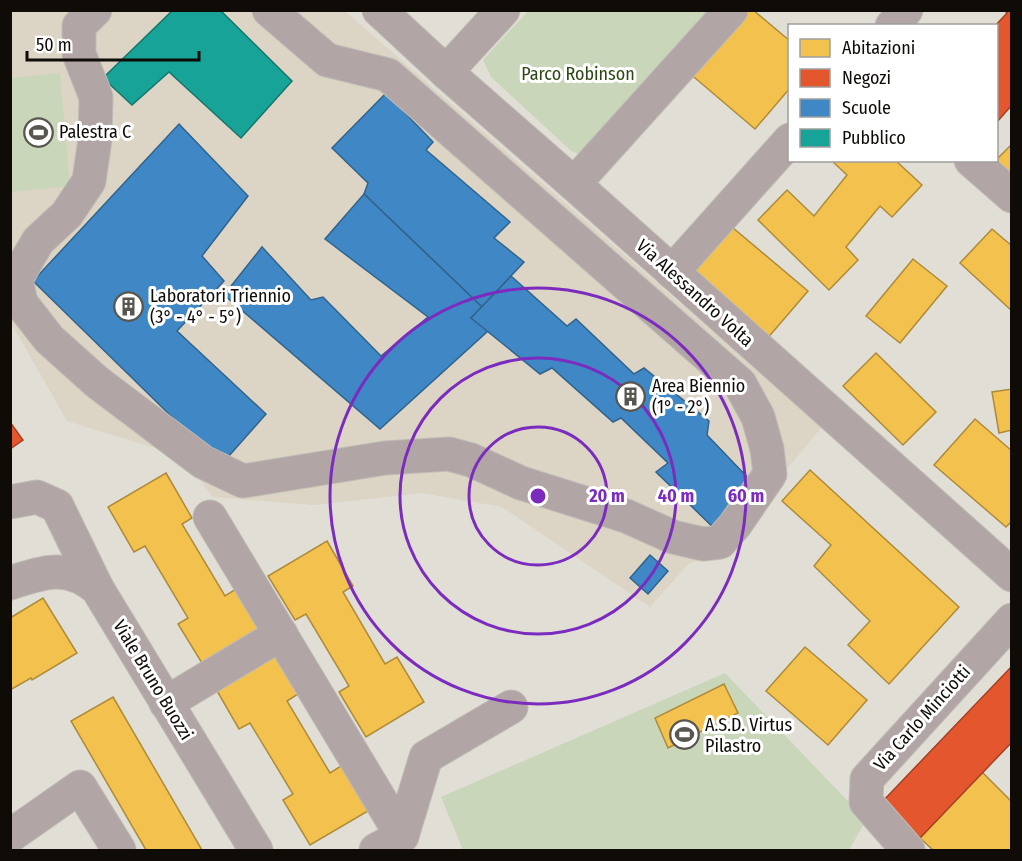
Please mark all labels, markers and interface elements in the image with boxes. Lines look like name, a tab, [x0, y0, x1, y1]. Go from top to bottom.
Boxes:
scale bar	[27, 24, 200, 62]
legend	[788, 24, 998, 162]
text: 50 m	[36, 34, 72, 56]
text: Abitazioni	[842, 37, 915, 59]
park label: Parco Robinson	[521, 63, 635, 85]
text: Negozi	[842, 67, 891, 89]
text: Scuole	[842, 97, 891, 119]
sports icon: Palestra C	[22, 116, 54, 148]
place label: Palestra C	[59, 121, 131, 143]
text: Pubblico	[842, 127, 906, 149]
street label: Via Alessandro Volta	[632, 235, 758, 351]
place label: Laboratori Triennio (3° - 4° - 5°)	[150, 285, 291, 328]
building icon: Laboratori Triennio (3° - 4° - 5°)	[113, 290, 145, 322]
place label: Area Biennio (1° - 2°)	[652, 375, 745, 418]
building icon: Area Biennio (1° - 2°)	[615, 380, 647, 412]
text: 20 m	[588, 485, 625, 507]
text: 40 m	[658, 485, 694, 507]
text: 60 m	[728, 485, 764, 507]
centre of rings	[528, 486, 548, 506]
street label: Viale Bruno Buozzi	[108, 616, 198, 744]
street label: Via Carlo Minciotti	[869, 661, 975, 775]
place label: A.S.D. Virtus Pilastro	[705, 714, 793, 757]
sports icon: A.S.D. Virtus Pilastro	[668, 719, 700, 751]

